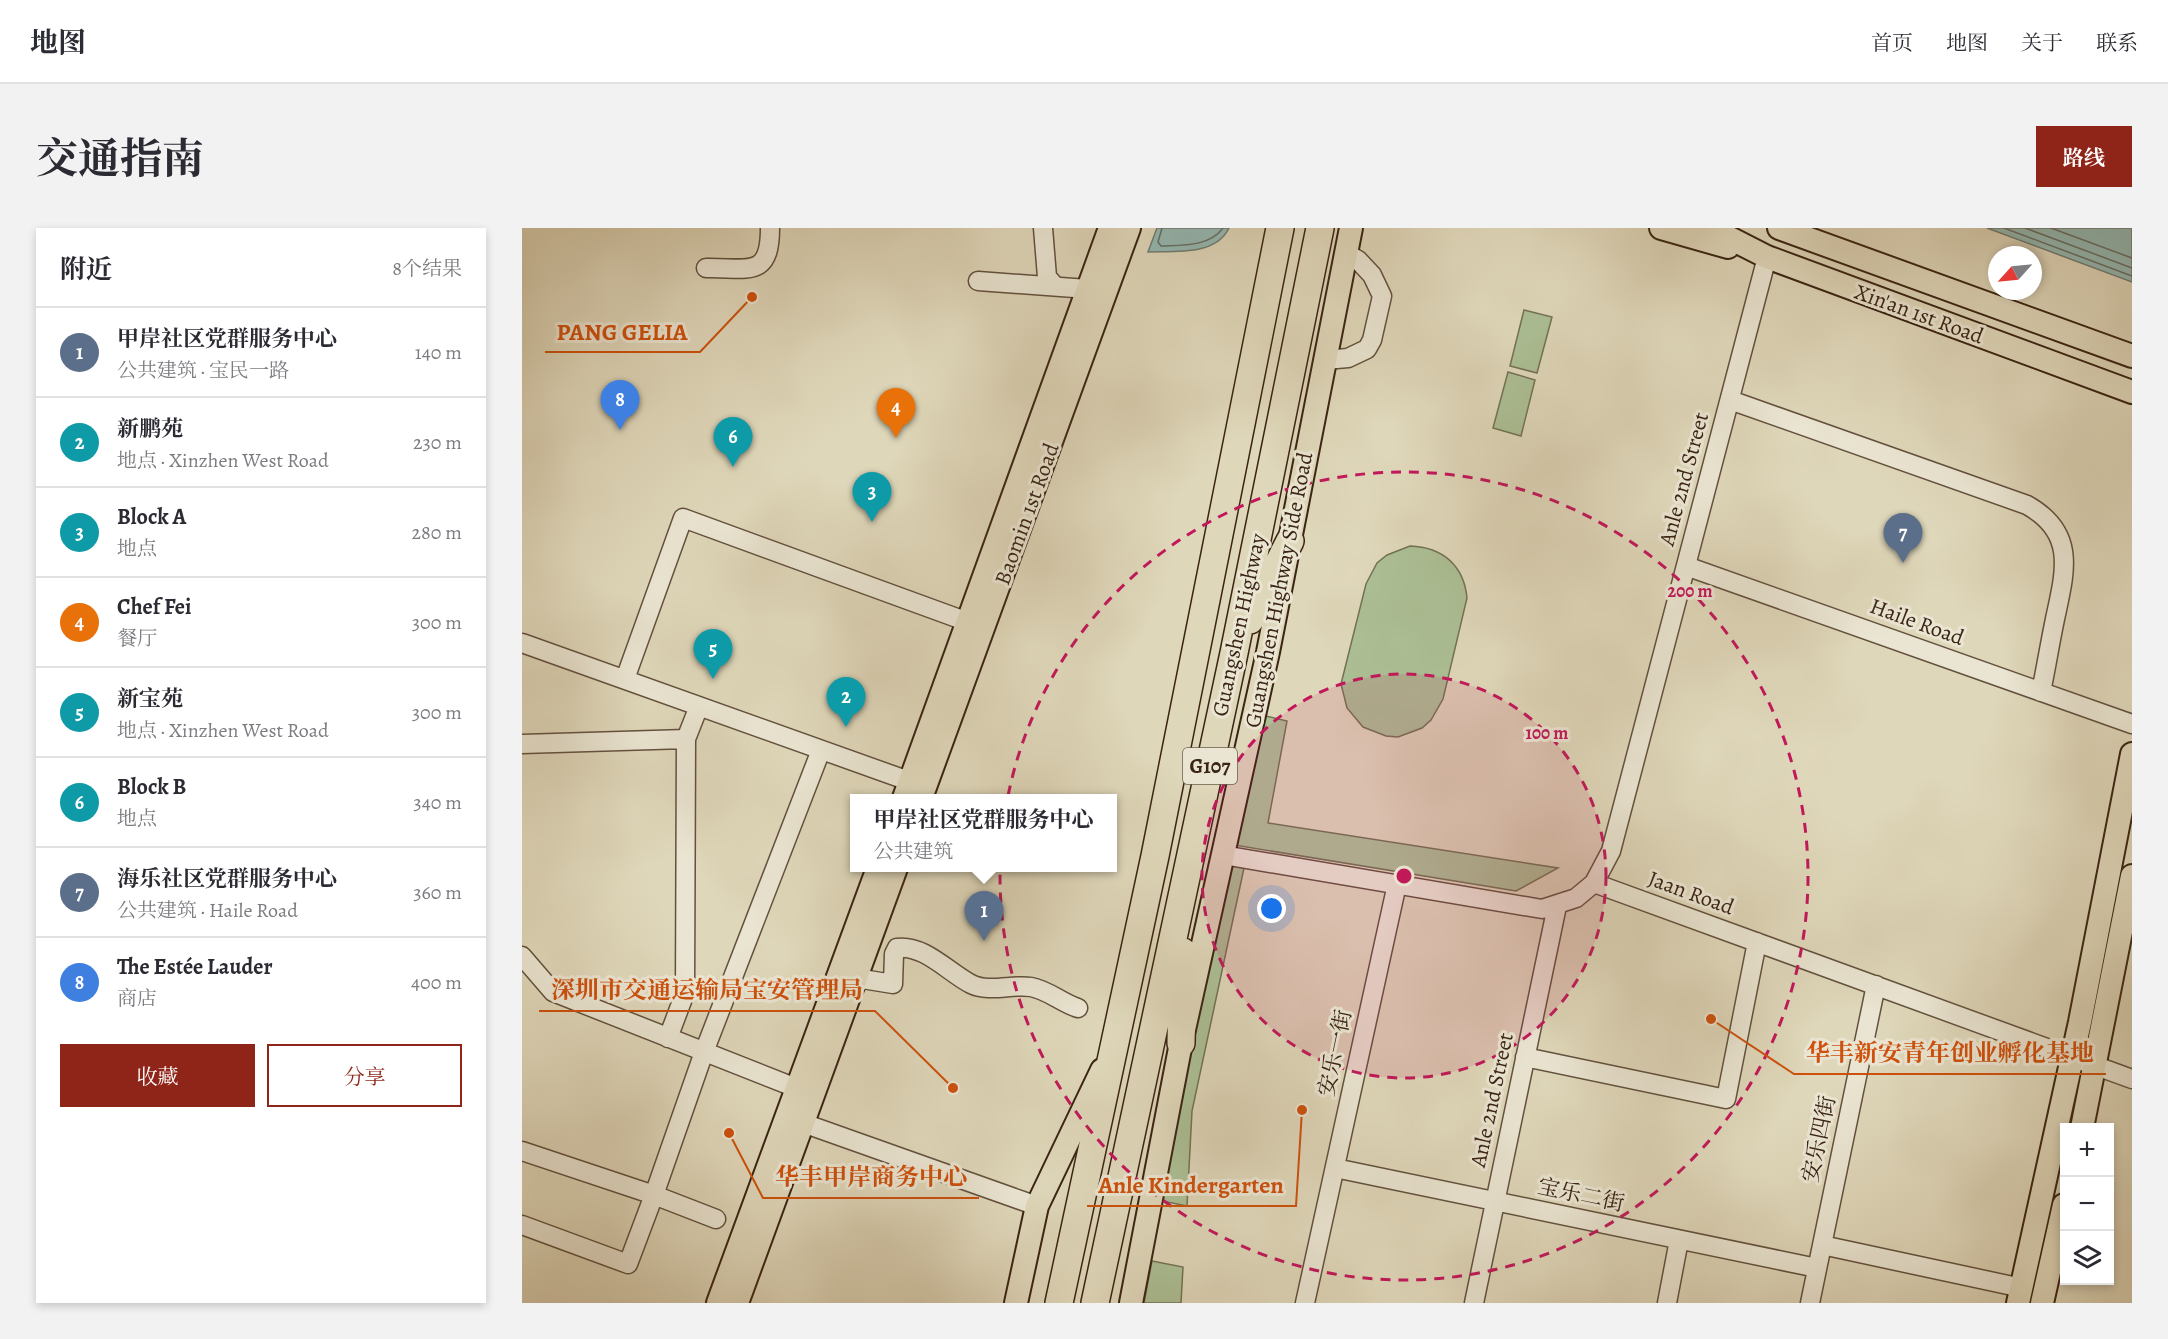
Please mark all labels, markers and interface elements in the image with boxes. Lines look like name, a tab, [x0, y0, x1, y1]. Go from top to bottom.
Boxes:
text: 地图	[30, 24, 86, 62]
text: 首页	[1871, 29, 1913, 57]
text: 地图	[1946, 29, 1988, 57]
text: 关于	[2021, 29, 2063, 57]
text: 联系	[2096, 29, 2138, 57]
button: 路线	[2036, 126, 2132, 187]
text: 交通指南	[36, 130, 204, 187]
north arrow	[1988, 246, 2042, 300]
text: 附近	[60, 252, 112, 287]
text: 8个结果	[392, 255, 462, 282]
street label: Xin'an 1st Road	[1850, 277, 1988, 351]
callout: PANG GELIA	[545, 310, 700, 352]
text: PANG GELIA	[556, 316, 689, 348]
text: 甲岸社区党群服务中心	[117, 324, 337, 354]
text: 1	[76, 339, 83, 366]
text: 140 m	[415, 339, 462, 366]
text: 公共建筑 · 宝民一路	[117, 357, 289, 384]
pin: 8	[600, 380, 640, 430]
pin: 4	[876, 388, 916, 438]
street label: Anle 2nd Street	[1652, 409, 1716, 550]
text: 新鹏苑	[117, 414, 183, 444]
pin: 6	[714, 418, 752, 467]
text: 2	[75, 429, 84, 456]
text: 230 m	[413, 429, 462, 456]
street label: Baomin 1st Road	[987, 439, 1067, 589]
text: 地点 · Xinzhen West Road	[117, 447, 329, 474]
street label: Guangshen Highway Side Road	[1239, 450, 1319, 730]
pin: 3	[852, 472, 892, 522]
text: Block A	[117, 502, 186, 532]
pin: 7	[1884, 514, 1922, 563]
text: 3	[75, 519, 84, 546]
text: 280 m	[412, 519, 462, 546]
street label: Guangshen Highway	[1207, 531, 1271, 719]
text: 地点	[117, 535, 157, 562]
text: 200 m	[1667, 579, 1713, 603]
street label: Haile Road	[1866, 591, 1968, 653]
text: Chef Fei	[117, 592, 191, 622]
text: 4	[75, 609, 84, 636]
text: 300 m	[412, 609, 462, 636]
text: 餐厅	[117, 625, 157, 652]
pin: 5	[694, 630, 732, 679]
pin: 2	[826, 678, 866, 727]
text: 新宝苑	[117, 684, 183, 714]
text: 5	[75, 699, 84, 726]
text: 300 m	[412, 699, 462, 726]
text: 地点 · Xinzhen West Road	[117, 717, 329, 744]
text: 100 m	[1526, 721, 1568, 745]
road number: G107	[1183, 748, 1237, 784]
text: Block B	[117, 772, 186, 802]
text: 6	[75, 789, 84, 816]
text: 340 m	[413, 789, 462, 816]
popup	[850, 794, 1117, 872]
text: 地点	[117, 805, 157, 832]
text: 甲岸社区党群服务中心	[873, 805, 1094, 835]
text: 公共建筑	[873, 838, 953, 865]
text: 海乐社区党群服务中心	[117, 864, 337, 894]
street label: Jaan Road	[1644, 864, 1738, 922]
centre of rings	[1394, 866, 1414, 886]
text: 7	[75, 879, 84, 906]
text: 360 m	[413, 879, 462, 906]
pin: 1	[964, 892, 1004, 941]
your location	[1257, 894, 1286, 923]
text: 公共建筑 · Haile Road	[117, 897, 298, 924]
text: The Estée Lauder	[117, 952, 272, 982]
text: 8	[75, 969, 84, 996]
text: 400 m	[411, 969, 462, 996]
callout: 深圳市交通运输局宝安管理局	[539, 969, 875, 1011]
text: 深圳市交通运输局宝安管理局	[551, 974, 863, 1006]
text: 商店	[117, 985, 157, 1012]
street label: 安乐一街	[1311, 1007, 1359, 1099]
street label: Anle 2nd Street	[1463, 1030, 1521, 1171]
callout: 华丰新安青年创业孵化基地	[1794, 1032, 2106, 1074]
text: 华丰新安青年创业孵化基地	[1806, 1037, 2094, 1069]
button: 收藏	[60, 1044, 255, 1107]
button: 分享	[267, 1044, 462, 1107]
street label: 安乐四街	[1795, 1093, 1843, 1185]
map controls	[2060, 1123, 2114, 1285]
button: +	[2060, 1123, 2114, 1177]
callout: 华丰甲岸商务中心	[763, 1156, 979, 1198]
text: 华丰甲岸商务中心	[775, 1161, 967, 1193]
callout: Anle Kindergarten	[1087, 1164, 1296, 1206]
text: Anle Kindergarten	[1097, 1169, 1284, 1201]
street label: 宝乐二街	[1535, 1171, 1627, 1219]
button: −	[2060, 1177, 2114, 1231]
button: layers	[2060, 1231, 2114, 1285]

